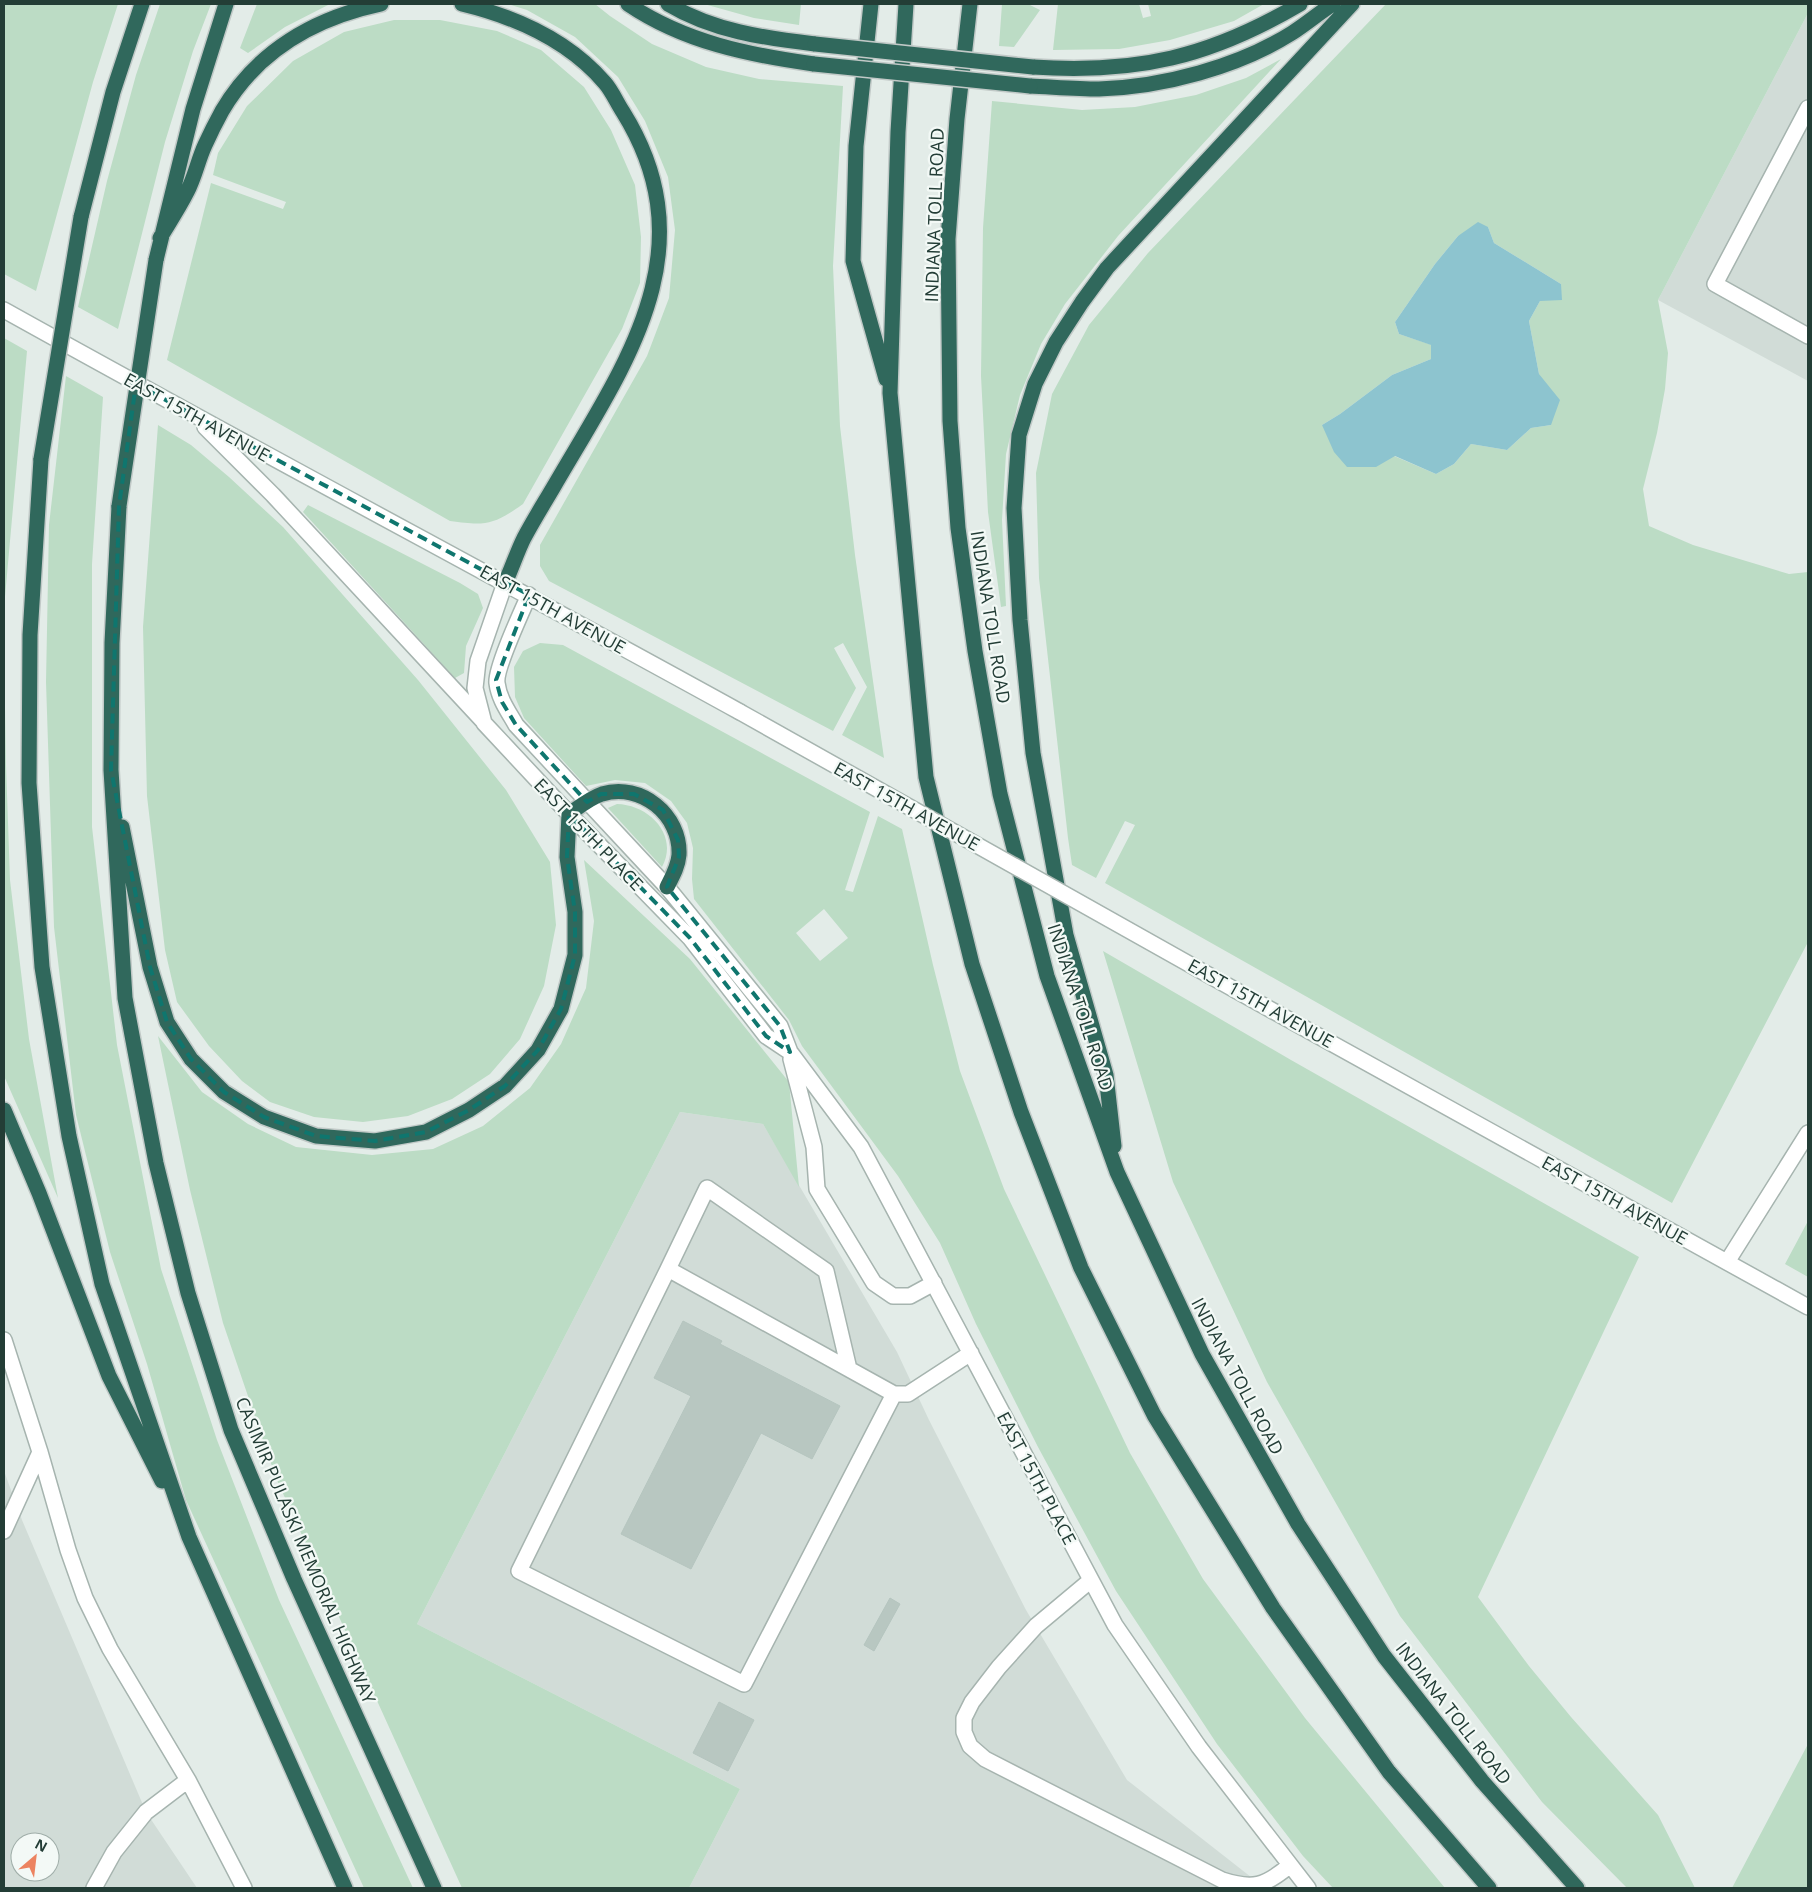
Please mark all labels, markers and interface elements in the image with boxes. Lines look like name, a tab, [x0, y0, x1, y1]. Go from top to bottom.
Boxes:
street label: INDIANA TOLL ROAD	[919, 127, 949, 303]
street label: EAST 15TH AVENUE	[120, 367, 274, 467]
street label: INDIANA TOLL ROAD	[965, 529, 1017, 705]
street label: EAST 15TH AVENUE	[476, 559, 630, 659]
street label: EAST 15TH AVENUE	[830, 756, 984, 856]
street label: EAST 15TH PLACE	[529, 773, 649, 895]
street label: INDIANA TOLL ROAD	[1043, 920, 1119, 1094]
street label: EAST 15TH AVENUE	[1184, 953, 1338, 1053]
street label: EAST 15TH AVENUE	[1538, 1150, 1692, 1250]
street label: INDIANA TOLL ROAD	[1186, 1293, 1290, 1459]
street label: CASIMIR PULASKI MEMORIAL HIGHWAY	[230, 1393, 382, 1708]
street label: EAST 15TH PLACE	[992, 1407, 1082, 1549]
street label: INDIANA TOLL ROAD	[1391, 1637, 1517, 1789]
north arrow	[10, 1832, 60, 1882]
text: N	[32, 1834, 51, 1856]

